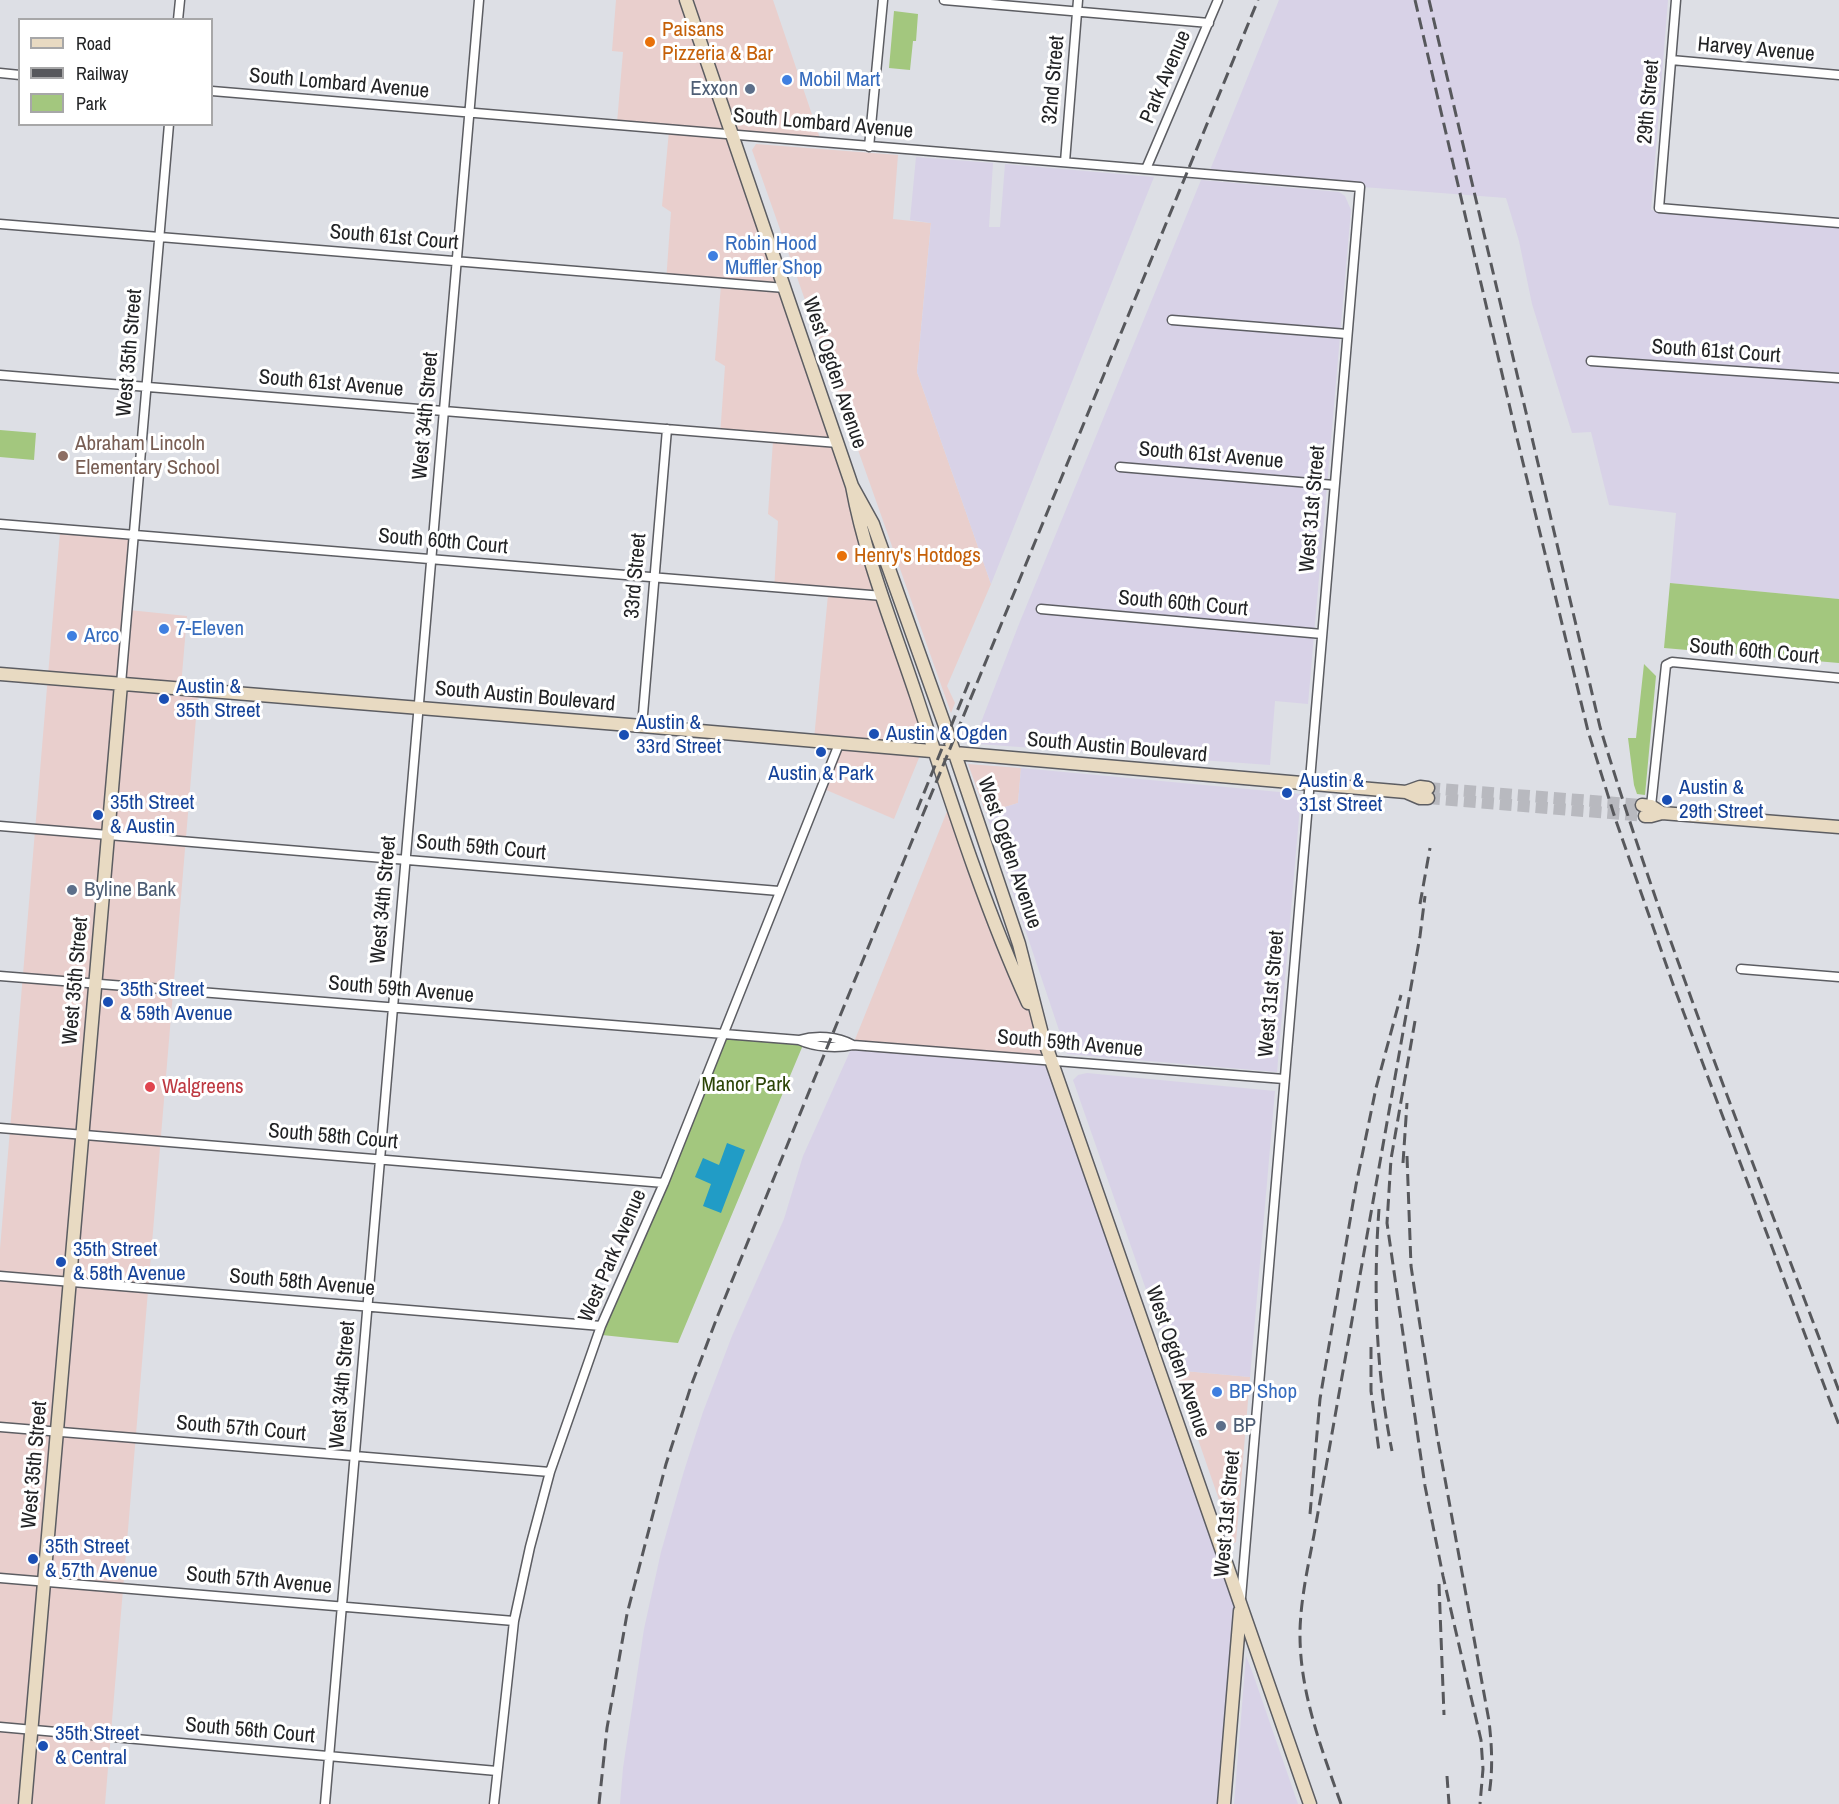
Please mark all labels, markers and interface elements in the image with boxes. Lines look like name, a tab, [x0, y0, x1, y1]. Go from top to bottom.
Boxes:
place label: Paisans Pizzeria & Bar	[662, 17, 773, 67]
legend	[18, 18, 213, 126]
street label: Park Avenue	[1135, 27, 1197, 127]
text: Road	[76, 31, 111, 56]
street label: Harvey Avenue	[1696, 32, 1816, 68]
marker: Paisans Pizzeria & Bar	[643, 35, 657, 49]
street label: 32nd Street	[1038, 35, 1070, 125]
street label: 29th Street	[1633, 59, 1665, 145]
text: Railway	[76, 61, 129, 86]
street label: South Lombard Avenue	[248, 64, 430, 104]
place label: Mobil Mart	[799, 67, 880, 93]
marker: Mobil Mart	[780, 73, 794, 87]
place label: Exxon	[690, 76, 738, 102]
marker: Exxon	[743, 82, 757, 96]
text: Park	[76, 91, 106, 116]
street label: South Lombard Avenue	[732, 104, 914, 144]
street label: South 61st Court	[329, 220, 459, 256]
place label: Robin Hood Muffler Shop	[725, 231, 822, 281]
marker: Robin Hood Muffler Shop	[706, 249, 720, 263]
street label: West 35th Street	[112, 288, 148, 418]
street label: West Ogden Avenue	[796, 294, 872, 452]
street label: South 61st Court	[1651, 335, 1781, 369]
street label: West 34th Street	[408, 351, 444, 481]
street label: South 61st Avenue	[258, 365, 404, 403]
place label: Abraham Lincoln Elementary School	[75, 431, 220, 481]
street label: South 61st Avenue	[1138, 437, 1284, 475]
street label: West 31st Street	[1295, 445, 1331, 573]
marker: Abraham Lincoln Elementary School	[56, 449, 70, 463]
street label: South 60th Court	[377, 524, 509, 560]
street label: 33rd Street	[620, 532, 652, 620]
place label: Henry's Hotdogs	[854, 543, 981, 569]
marker: Henry's Hotdogs	[835, 549, 849, 563]
street label: South 60th Court	[1117, 586, 1249, 622]
place label: 7-Eleven	[176, 616, 244, 642]
marker: 7-Eleven	[157, 622, 171, 636]
place label: Arco	[84, 623, 119, 649]
marker: Arco	[65, 629, 79, 643]
street label: South 60th Court	[1688, 634, 1820, 670]
place label: Austin & 35th Street	[176, 674, 260, 724]
street label: South Austin Boulevard	[434, 677, 616, 717]
marker: Austin & 35th Street	[157, 692, 171, 706]
place label: Austin & 33rd Street	[636, 710, 721, 760]
place label: Austin & Ogden	[886, 721, 1008, 747]
marker: Austin & Ogden	[867, 727, 881, 741]
marker: Austin & 33rd Street	[617, 728, 631, 742]
street label: South Austin Boulevard	[1026, 728, 1208, 768]
marker: Austin & Park	[814, 745, 828, 759]
place label: Austin & Park	[768, 761, 874, 787]
place label: Austin & 31st Street	[1299, 768, 1382, 818]
street label: West Ogden Avenue	[971, 774, 1047, 932]
place label: Austin & 29th Street	[1679, 775, 1763, 825]
marker: Austin & 31st Street	[1280, 786, 1294, 800]
place label: 35th Street & Austin	[110, 790, 194, 840]
marker: Austin & 29th Street	[1660, 793, 1674, 807]
marker: 35th Street & Austin	[91, 808, 105, 822]
street label: South 59th Court	[415, 830, 547, 866]
street label: West 34th Street	[366, 835, 402, 965]
place label: Byline Bank	[84, 877, 176, 903]
marker: Byline Bank	[65, 883, 79, 897]
street label: West 35th Street	[58, 916, 94, 1046]
street label: West 31st Street	[1254, 930, 1290, 1058]
street label: South 59th Avenue	[327, 971, 475, 1009]
place label: 35th Street & 59th Avenue	[120, 977, 233, 1027]
marker: 35th Street & 59th Avenue	[101, 995, 115, 1009]
street label: South 59th Avenue	[996, 1025, 1144, 1063]
park label: Manor Park	[702, 1072, 790, 1098]
place label: Walgreens	[162, 1074, 244, 1100]
marker: Walgreens	[143, 1080, 157, 1094]
street label: South 58th Court	[267, 1119, 399, 1155]
street label: West Park Avenue	[574, 1186, 652, 1326]
place label: 35th Street & 58th Avenue	[73, 1237, 186, 1287]
marker: 35th Street & 58th Avenue	[54, 1255, 68, 1269]
street label: South 58th Avenue	[228, 1264, 376, 1302]
street label: West Ogden Avenue	[1139, 1283, 1215, 1441]
street label: West 34th Street	[325, 1320, 361, 1450]
place label: BP Shop	[1229, 1379, 1297, 1405]
marker: BP Shop	[1210, 1385, 1224, 1399]
street label: West 35th Street	[17, 1400, 53, 1530]
street label: South 57th Court	[175, 1411, 307, 1447]
place label: BP	[1233, 1413, 1256, 1439]
marker: BP	[1214, 1419, 1228, 1433]
street label: West 31st Street	[1210, 1450, 1246, 1578]
place label: 35th Street & 57th Avenue	[45, 1534, 158, 1584]
marker: 35th Street & 57th Avenue	[26, 1552, 40, 1566]
street label: South 57th Avenue	[185, 1562, 333, 1600]
street label: South 56th Court	[184, 1713, 316, 1749]
place label: 35th Street & Central	[55, 1721, 139, 1771]
marker: 35th Street & Central	[36, 1739, 50, 1753]

